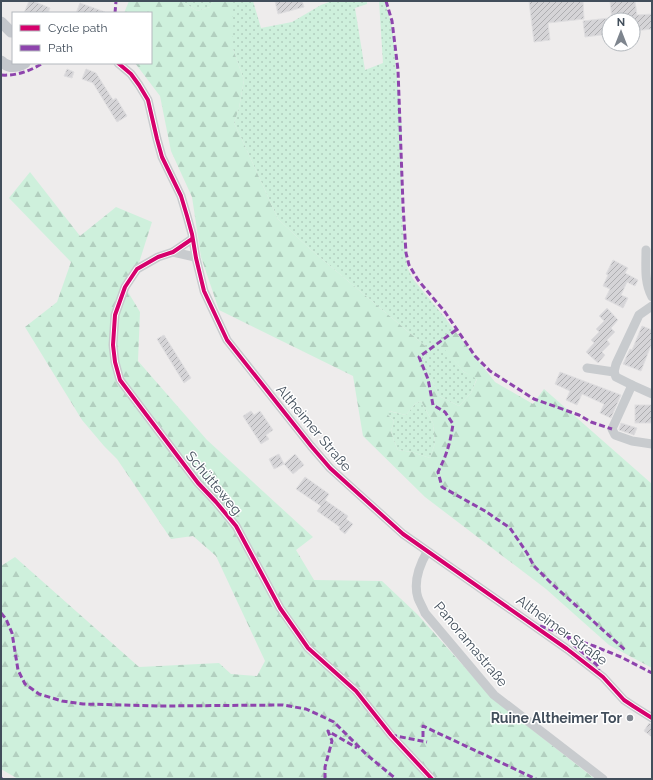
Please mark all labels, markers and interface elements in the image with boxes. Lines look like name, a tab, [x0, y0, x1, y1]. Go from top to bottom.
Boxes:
legend	[12, 12, 152, 64]
north arrow	[601, 12, 641, 52]
text: N	[617, 16, 625, 29]
text: Cycle path	[48, 21, 107, 35]
text: Path	[48, 41, 73, 55]
street label: Altheimer Straße	[273, 381, 355, 475]
street label: Schütteweg	[183, 448, 245, 518]
street label: Altheimer Straße	[514, 592, 610, 668]
street label: Panoramastraße	[431, 598, 511, 690]
place label: Ruine Altheimer Tor	[491, 710, 623, 726]
marker: Ruine Altheimer Tor	[625, 713, 635, 723]

